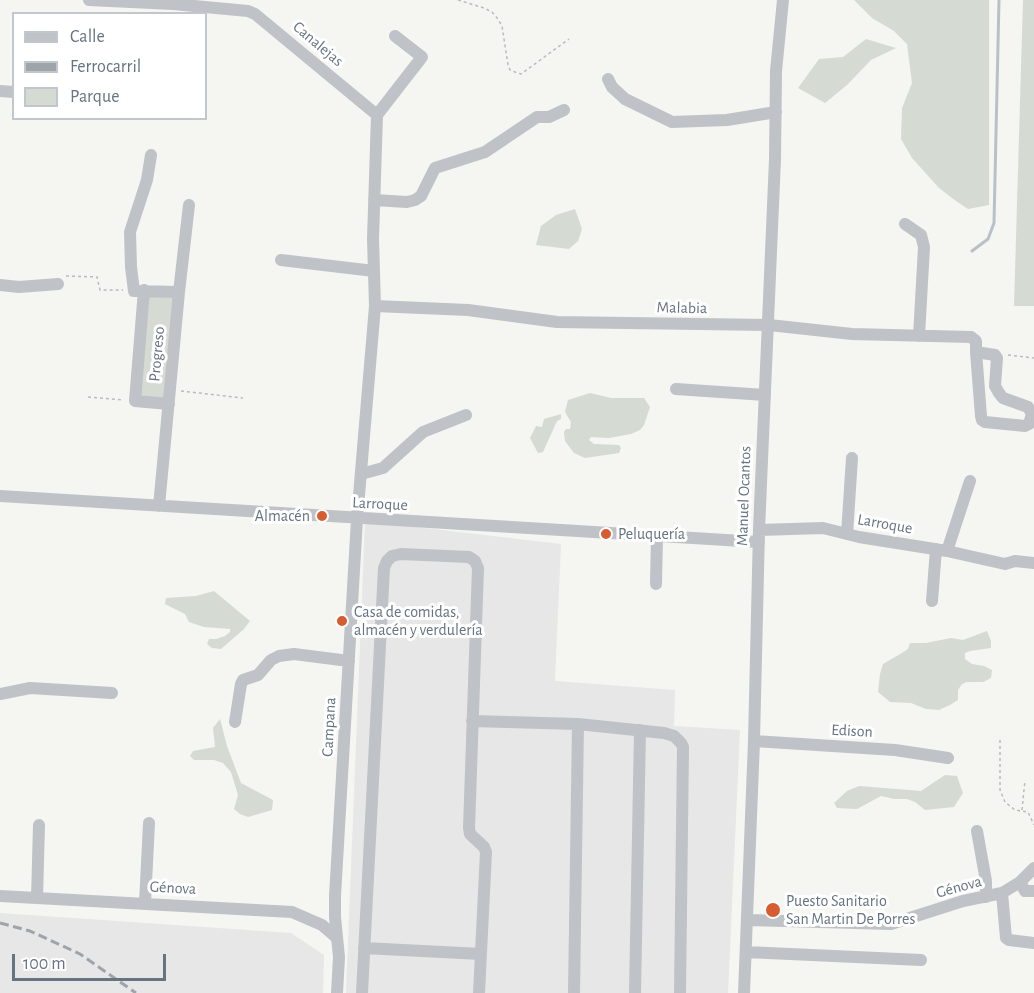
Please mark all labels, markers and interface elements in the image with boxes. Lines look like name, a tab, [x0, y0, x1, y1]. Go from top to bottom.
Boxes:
legend	[12, 12, 207, 120]
street label: Canalejas	[289, 17, 347, 71]
text: Calle	[70, 28, 105, 46]
text: Ferrocarril	[70, 58, 141, 76]
text: Parque	[70, 88, 119, 106]
street label: Malabia	[656, 298, 708, 318]
street label: Progreso	[145, 326, 169, 382]
street label: Manuel Ocantos	[733, 446, 755, 546]
street label: Larroque	[352, 493, 408, 515]
place label: Almacén	[255, 506, 310, 526]
marker: Almacén	[315, 509, 329, 523]
street label: Larroque	[856, 510, 914, 538]
place label: Peluquería	[618, 524, 685, 544]
marker: Peluquería	[599, 527, 613, 541]
place label: Casa de comidas, almacén y verdulería	[354, 602, 483, 640]
marker: Casa de comidas, almacén y verdulería	[335, 614, 349, 628]
street label: Campana	[318, 697, 340, 757]
street label: Edison	[831, 720, 873, 742]
street label: Génova	[934, 872, 984, 902]
street label: Génova	[149, 877, 197, 899]
place label: Puesto Sanitario San Martin De Porres	[786, 891, 915, 929]
marker: Puesto Sanitario San Martin De Porres	[764, 901, 782, 919]
scale bar	[15, 942, 170, 980]
text: 100 m	[23, 955, 66, 973]

